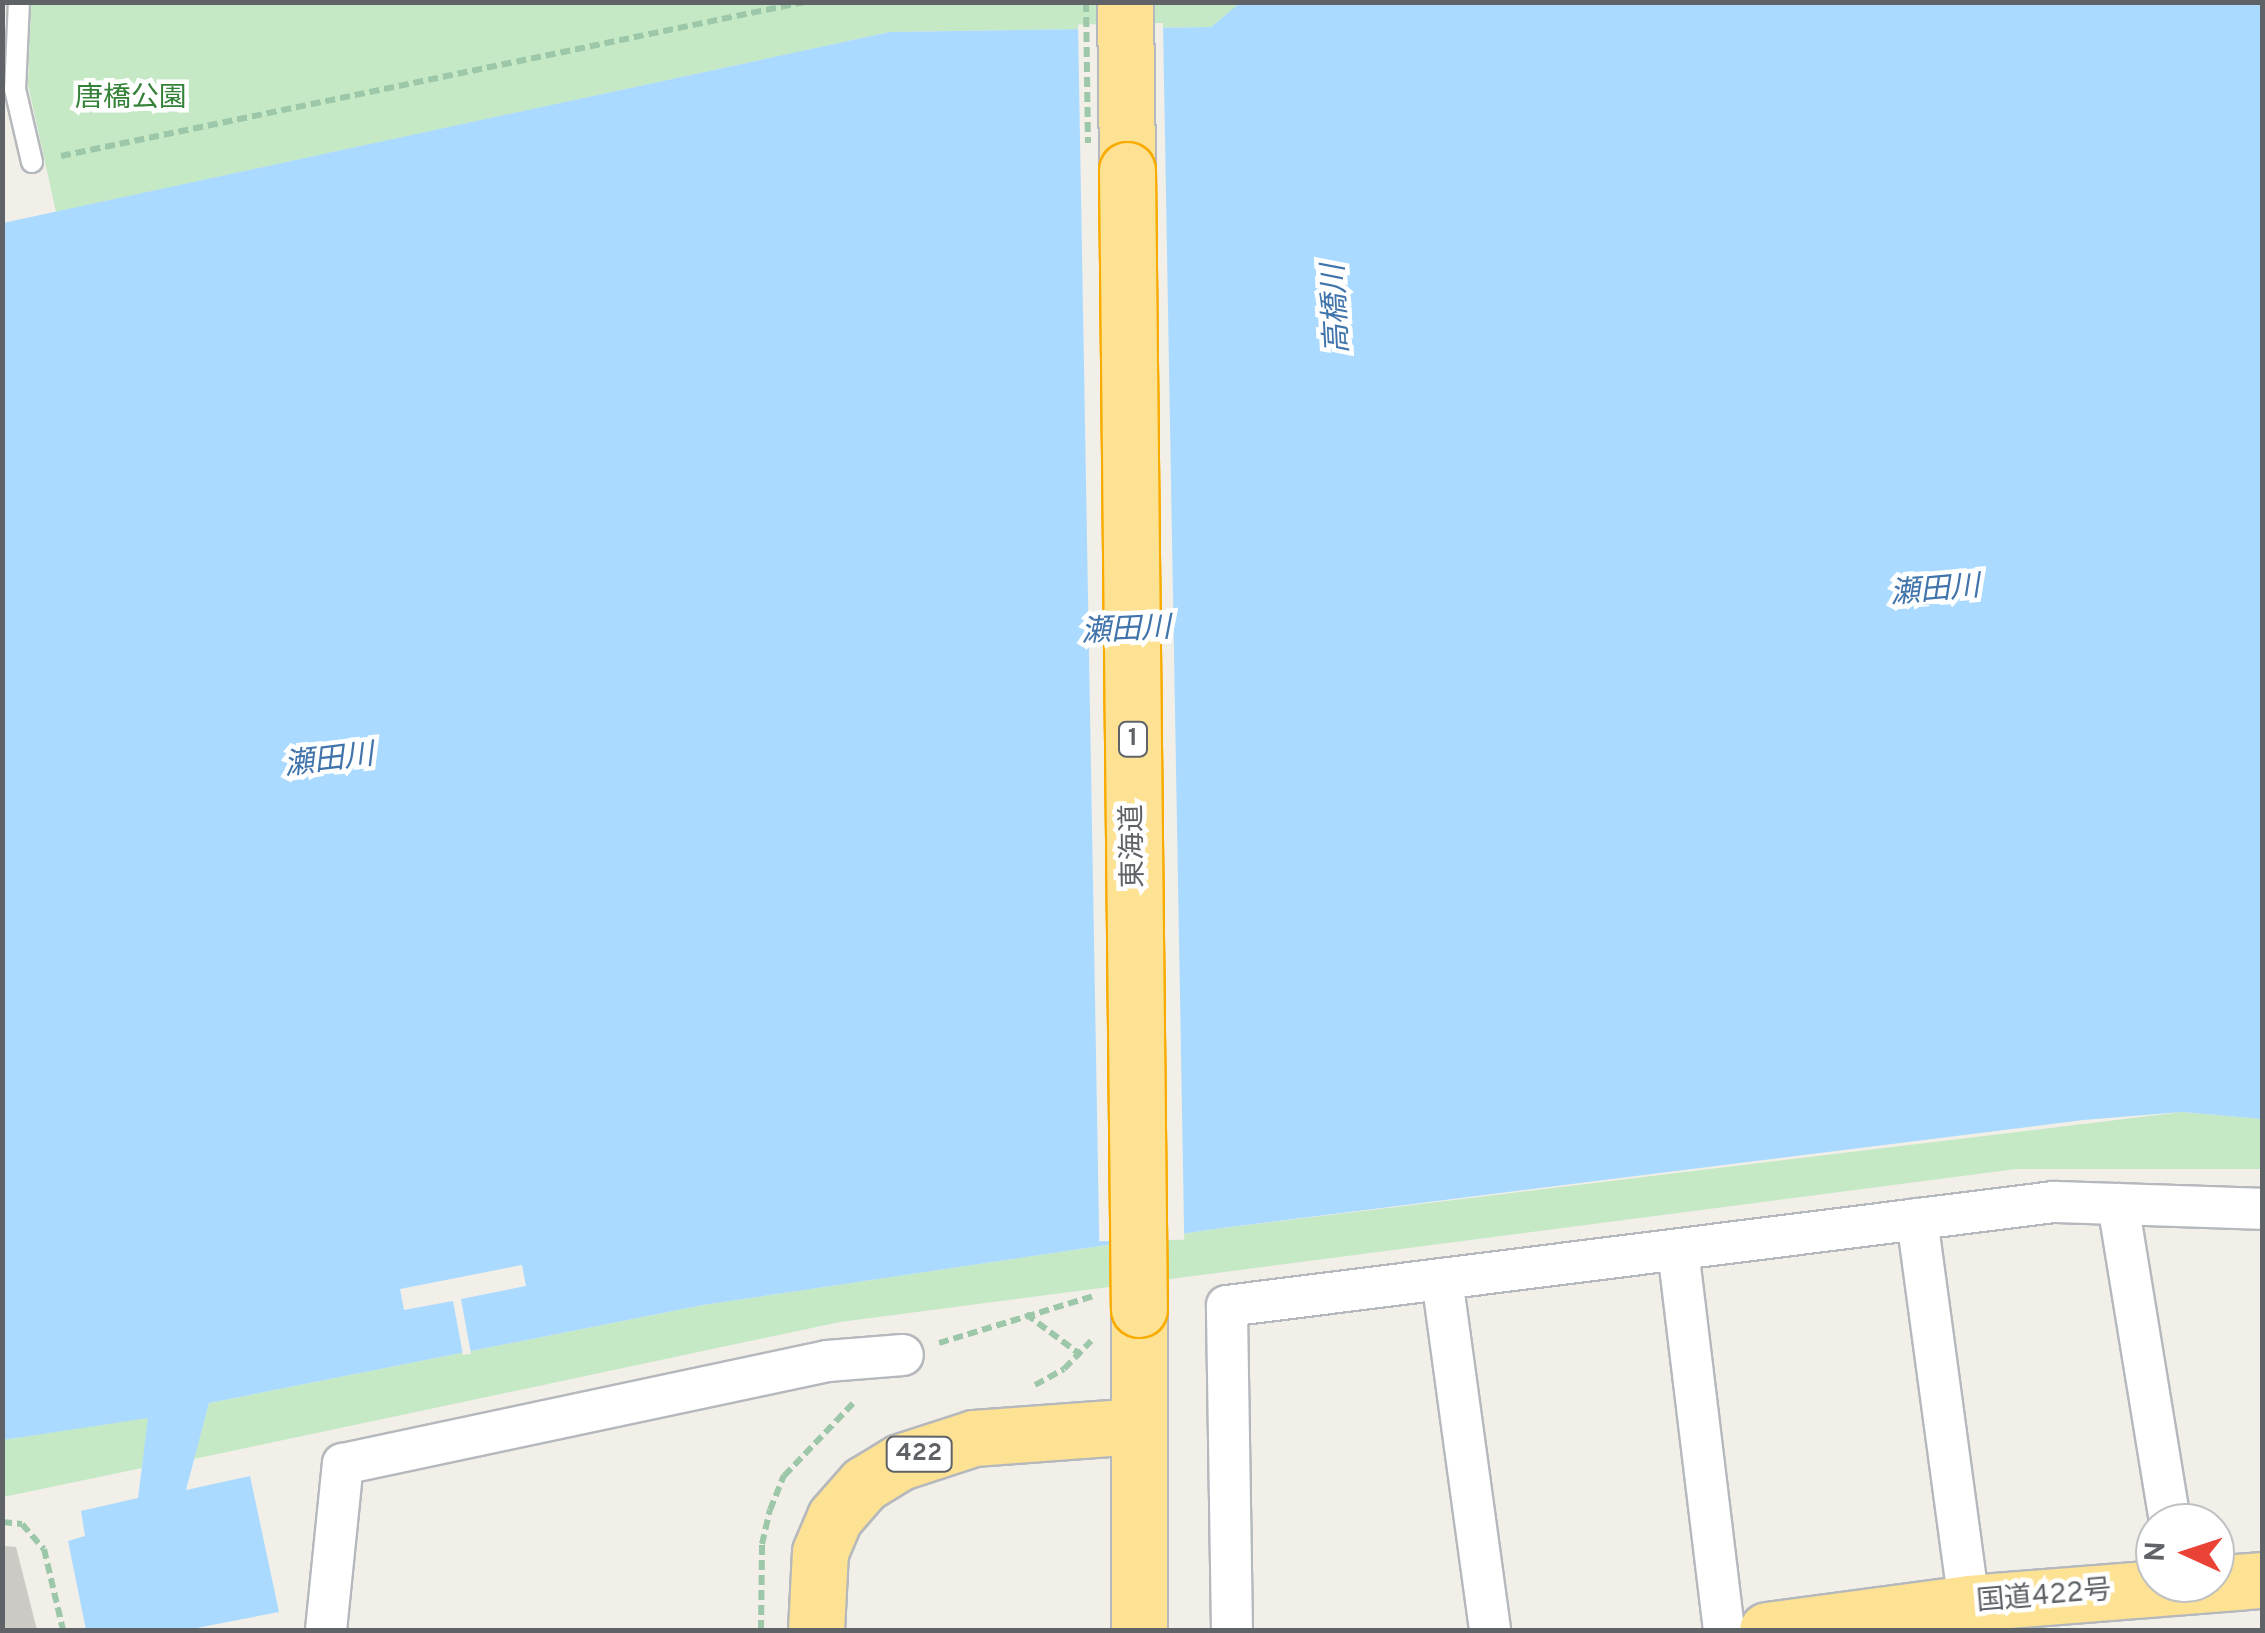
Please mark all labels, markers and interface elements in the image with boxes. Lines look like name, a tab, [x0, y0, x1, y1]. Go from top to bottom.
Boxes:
park label: 唐橋公園	[75, 82, 187, 116]
water label: 高橋川	[1318, 263, 1358, 355]
water label: 瀬田川	[1889, 570, 1981, 614]
water label: 瀬田川	[1080, 612, 1172, 652]
road number: 1	[1118, 719, 1148, 759]
water label: 瀬田川	[282, 739, 376, 785]
street label: 東海道	[1116, 804, 1152, 888]
road number: 422	[884, 1434, 954, 1474]
north arrow	[2135, 1503, 2235, 1603]
text: N	[2139, 1541, 2176, 1563]
street label: 国道422号	[1975, 1574, 2113, 1620]

